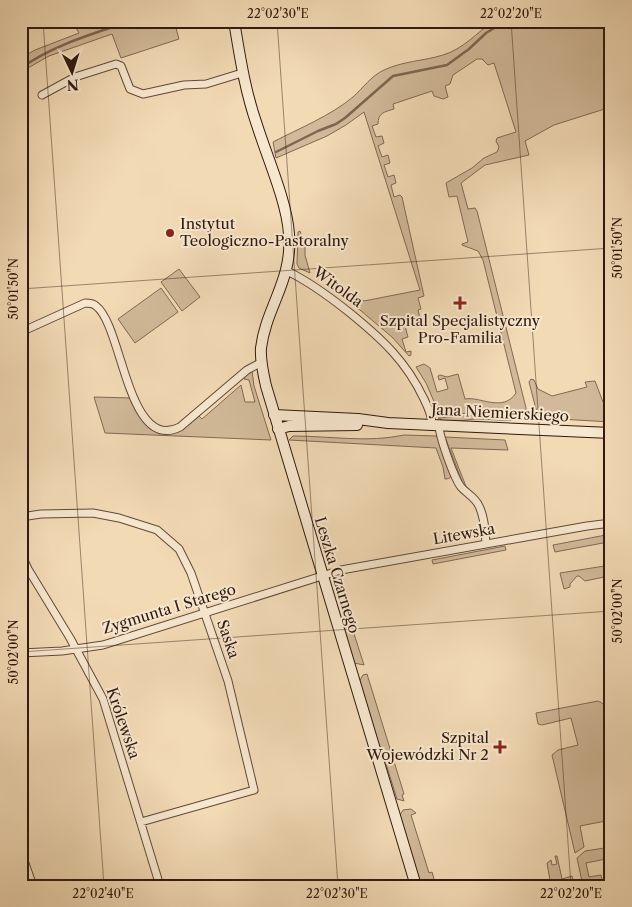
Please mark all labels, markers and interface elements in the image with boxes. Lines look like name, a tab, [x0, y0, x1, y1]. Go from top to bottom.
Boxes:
text: 22°02'30"E	[247, 6, 309, 21]
text: 22°02'20"E	[480, 6, 542, 21]
north arrow	[48, 48, 98, 98]
text: N	[66, 76, 80, 94]
place label: Instytut Teologiczno-Pastoralny	[180, 214, 350, 250]
text: 50°01'50"N	[610, 217, 625, 279]
marker: Instytut Teologiczno-Pastoralny	[164, 227, 176, 239]
text: 50°01'50"N	[6, 258, 21, 320]
street label: Witolda	[309, 262, 367, 311]
marker: Szpital Specjalistyczny Pro-Familia	[453, 296, 467, 310]
place label: Szpital Specjalistyczny Pro-Familia	[380, 311, 541, 347]
street label: Jana Niemierskiego	[429, 399, 569, 426]
street label: Leszka Czarnego	[311, 514, 364, 635]
street label: Litewska	[431, 519, 497, 548]
street label: Zygmunta I Starego	[100, 579, 238, 638]
text: 50°02'00"N	[610, 579, 625, 643]
street label: Saska	[213, 617, 244, 661]
text: 50°02'00"N	[6, 620, 21, 684]
street label: Królewska	[102, 685, 145, 761]
place label: Szpital Wojewódzki Nr 2	[365, 728, 490, 764]
marker: Szpital Wojewódzki Nr 2	[493, 740, 507, 754]
text: 22°02'40"E	[72, 886, 134, 901]
text: 22°02'30"E	[306, 886, 368, 901]
text: 22°02'20"E	[540, 886, 602, 901]

